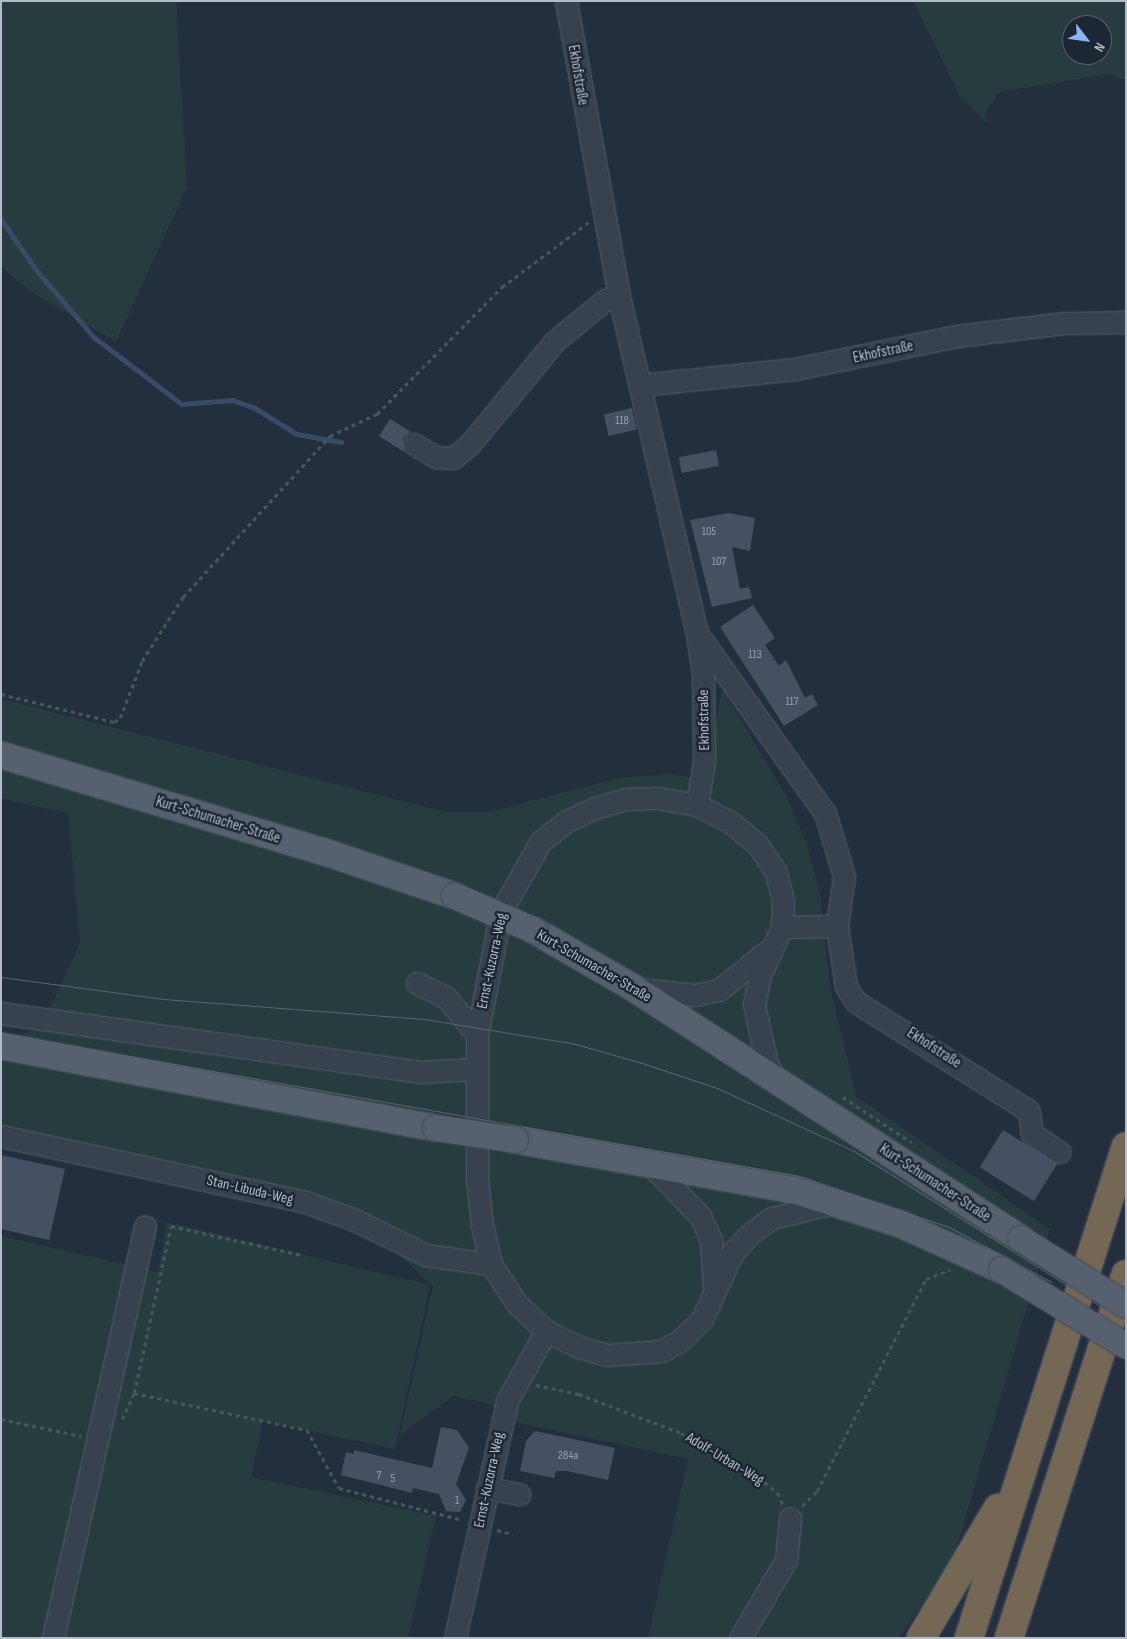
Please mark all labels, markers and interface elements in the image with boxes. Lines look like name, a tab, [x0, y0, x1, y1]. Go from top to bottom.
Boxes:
north arrow	[1062, 15, 1112, 65]
text: N	[1090, 40, 1109, 55]
street label: Ekhofstraße	[564, 43, 592, 107]
street label: Ekhofstraße	[851, 337, 915, 367]
house number: 118	[615, 414, 629, 428]
house number: 105	[702, 525, 716, 539]
house number: 107	[712, 555, 726, 569]
house number: 113	[748, 648, 762, 662]
street label: Ekhofstraße	[694, 689, 714, 751]
house number: 117	[785, 695, 799, 709]
street label: Kurt-Schumacher-Straße	[154, 793, 282, 847]
street label: Ernst-Kuzorra-Weg	[473, 911, 511, 1011]
street label: Kurt-Schumacher-Straße	[534, 926, 654, 1006]
street label: Ekhofstraße	[904, 1024, 964, 1072]
street label: Kurt-Schumacher-Straße	[876, 1140, 994, 1226]
street label: Stan-Libuda-Weg	[205, 1171, 295, 1209]
street label: Adolf-Urban-Weg	[683, 1429, 767, 1489]
street label: Ernst-Kuzorra-Weg	[470, 1430, 508, 1530]
house number: 284a	[558, 1449, 578, 1463]
house number: 7	[377, 1469, 381, 1483]
house number: 5	[391, 1472, 395, 1486]
house number: 1	[455, 1494, 459, 1508]

